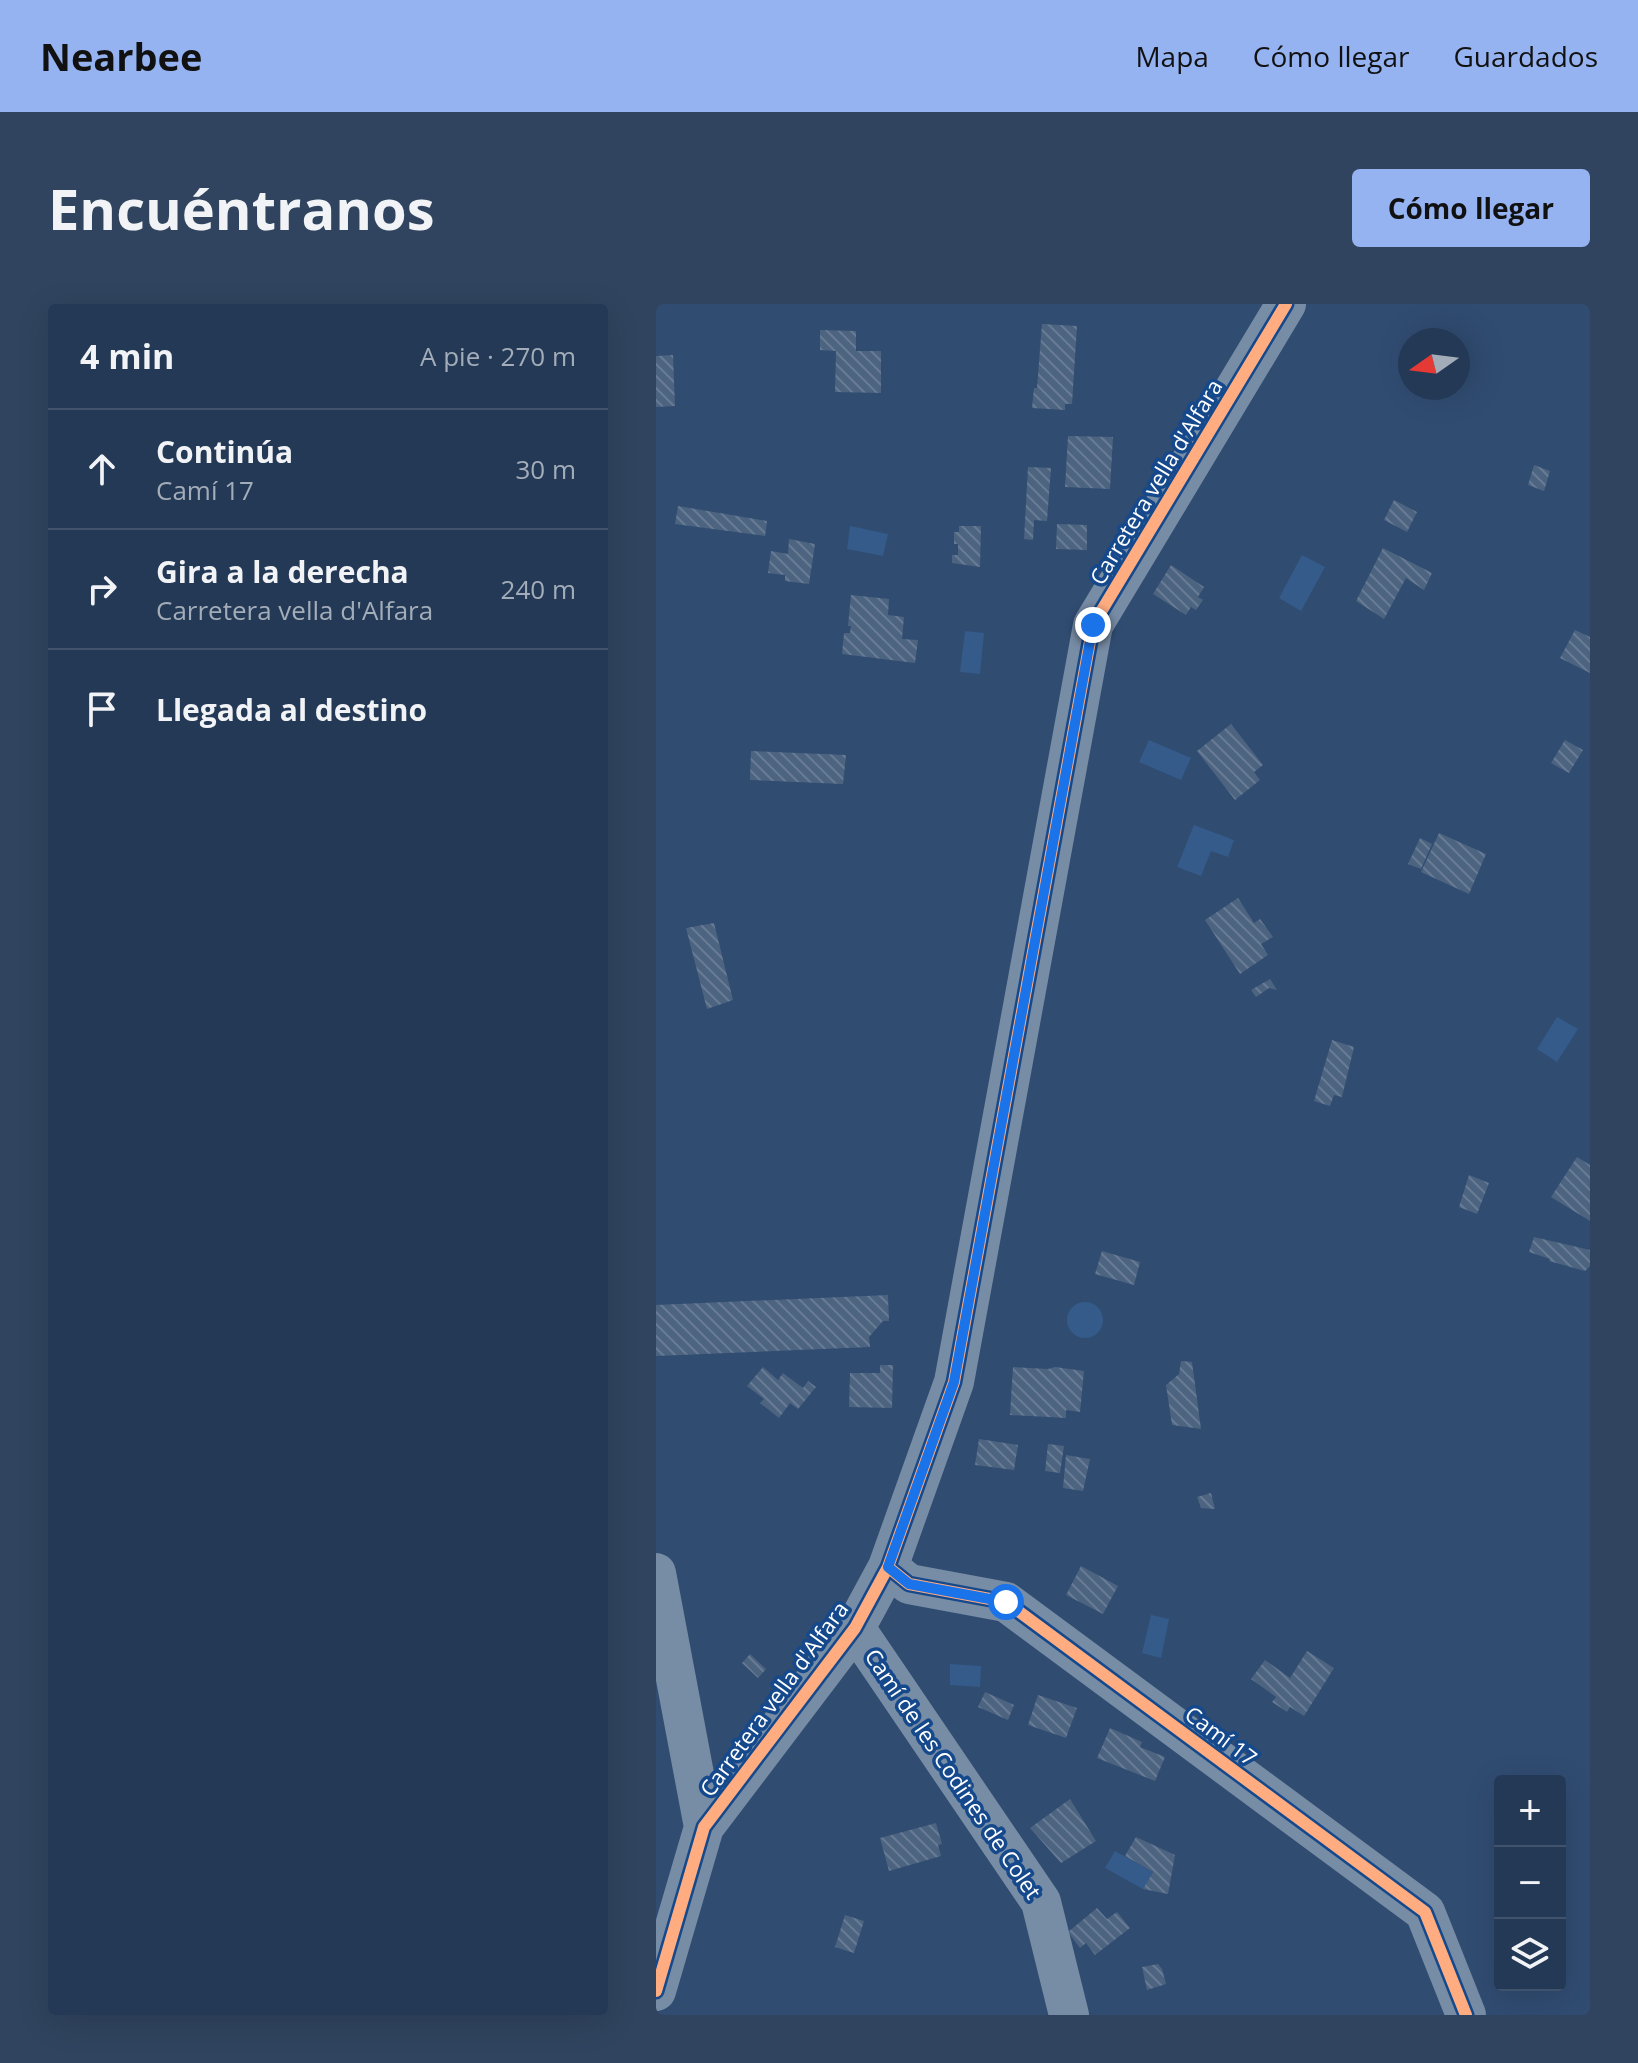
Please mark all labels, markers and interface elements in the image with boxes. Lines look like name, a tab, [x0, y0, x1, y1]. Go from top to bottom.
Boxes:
text: Nearbee	[40, 30, 203, 82]
text: Mapa	[1135, 37, 1209, 75]
text: Cómo llegar	[1253, 37, 1409, 75]
text: Guardados	[1453, 37, 1598, 75]
button: Cómo llegar	[1352, 169, 1590, 247]
text: Encuéntranos	[48, 170, 435, 246]
north arrow	[1398, 328, 1470, 400]
text: 4 min	[80, 333, 174, 379]
text: A pie · 270 m	[420, 338, 576, 374]
street label: Carretera vella d'Alfara	[1082, 373, 1228, 590]
text: Continúa	[156, 431, 293, 472]
icon: ahead	[80, 447, 124, 491]
text: 30 m	[515, 451, 576, 487]
text: Camí 17	[156, 472, 254, 508]
text: Gira a la derecha	[156, 551, 409, 592]
icon: right	[80, 567, 124, 611]
text: 240 m	[501, 571, 576, 607]
text: Carretera vella d'Alfara	[156, 592, 433, 628]
route end	[1075, 607, 1111, 643]
icon: arrive	[80, 687, 124, 731]
text: Llegada al destino	[156, 689, 427, 730]
route start	[988, 1584, 1024, 1620]
street label: Carretera vella d'Alfara	[692, 1595, 854, 1802]
street label: Camí de les Codines de Colet	[859, 1642, 1049, 1905]
street label: Camí 17	[1179, 1698, 1264, 1772]
map controls	[1494, 1775, 1566, 1991]
button: +	[1494, 1775, 1566, 1847]
button: −	[1494, 1847, 1566, 1919]
button: layers	[1494, 1919, 1566, 1991]

